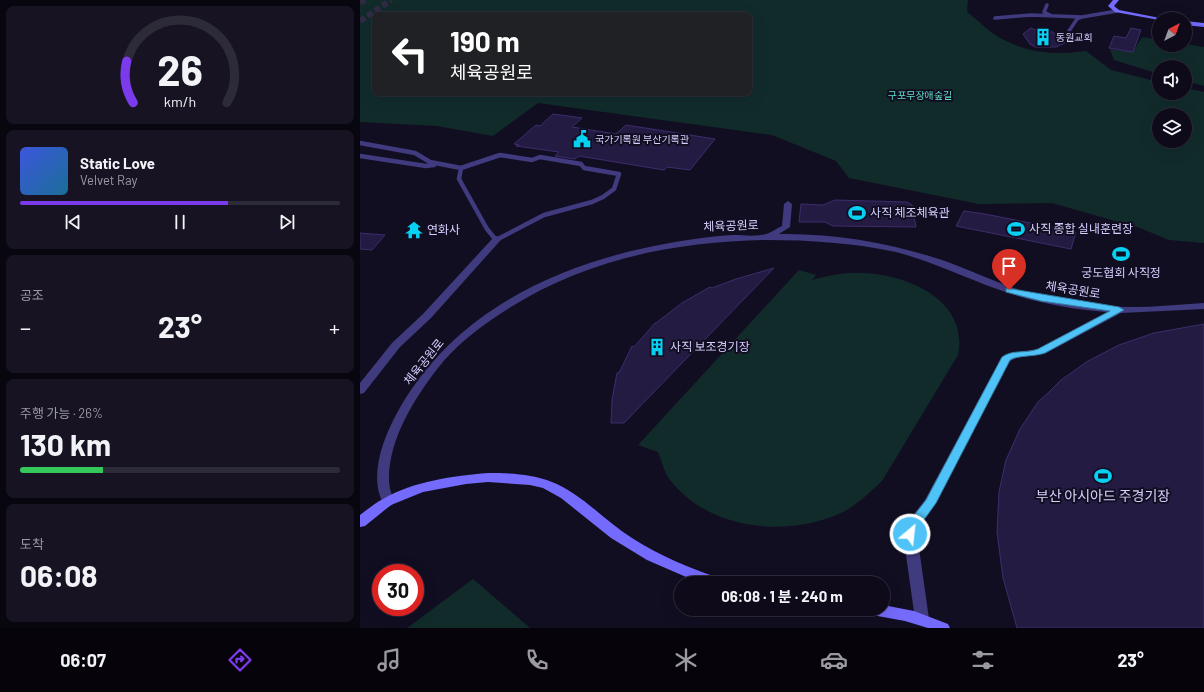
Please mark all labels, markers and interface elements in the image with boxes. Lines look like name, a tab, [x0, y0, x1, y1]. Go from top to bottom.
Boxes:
north arrow	[1152, 12, 1192, 52]
map controls	[1152, 12, 1192, 148]
text: 190 m	[450, 24, 520, 58]
building icon: 동원교회	[1033, 27, 1053, 47]
icon: left	[384, 28, 436, 80]
place label: 동원교회	[1056, 31, 1093, 43]
text: 26	[157, 44, 203, 94]
button: sound	[1152, 60, 1192, 100]
text: 체육공원로	[450, 61, 533, 83]
park label: 구포무장애숲길	[888, 89, 952, 101]
text: km/h	[164, 93, 196, 110]
button: layers	[1152, 108, 1192, 148]
public building icon: 국가기록원 부산기록관	[572, 129, 592, 149]
place label: 국가기록원 부산기록관	[595, 133, 690, 145]
text: Static Love	[80, 154, 155, 172]
text: Velvet Ray	[80, 172, 138, 188]
sports icon: 사직 체조체육관	[847, 203, 867, 223]
place label: 사직 체조체육관	[870, 205, 950, 219]
icon: previous	[62, 211, 84, 233]
icon: pause	[169, 211, 191, 233]
icon: next	[276, 211, 298, 233]
street label: 체육공원로	[703, 217, 759, 233]
sports icon: 사직 종합 실내훈련장	[1006, 219, 1026, 239]
temple icon: 연화사	[404, 220, 424, 240]
place label: 사직 종합 실내훈련장	[1029, 221, 1133, 235]
place label: 연화사	[427, 222, 460, 236]
sports icon: 궁도협회 사직정	[1111, 244, 1131, 264]
pin	[992, 249, 1026, 290]
icon: arrive	[998, 255, 1020, 277]
place label: 궁도협회 사직정	[1081, 265, 1161, 279]
street label: 체육공원로	[1045, 278, 1102, 300]
text: 공조	[20, 287, 44, 303]
text: 23°	[158, 308, 202, 344]
text: −	[20, 314, 31, 340]
text: +	[329, 314, 340, 340]
street label: 체육공원로	[400, 336, 446, 387]
building icon: 사직 보조경기장	[647, 337, 667, 357]
place label: 사직 보조경기장	[670, 339, 750, 353]
text: 주행 가능 · 26%	[20, 405, 103, 421]
text: 130 km	[20, 426, 111, 462]
sports icon: 부산 아시아드 주경기장	[1093, 466, 1113, 486]
place label: 부산 아시아드 주경기장	[1036, 487, 1170, 504]
position arrow	[889, 513, 931, 555]
text: 도착	[20, 536, 44, 552]
text: 06:08	[20, 557, 97, 593]
speed limit sign: 30	[372, 564, 424, 616]
text: 06:08 · 1 분 · 240 m	[721, 587, 843, 605]
icon: directions	[226, 646, 254, 674]
icon: music	[375, 646, 403, 674]
icon: phone	[523, 646, 551, 674]
icon: climate	[672, 646, 700, 674]
icon: car	[820, 646, 848, 674]
icon: filters	[969, 646, 997, 674]
text: 06:07	[60, 649, 106, 671]
text: 23°	[1117, 649, 1144, 671]

